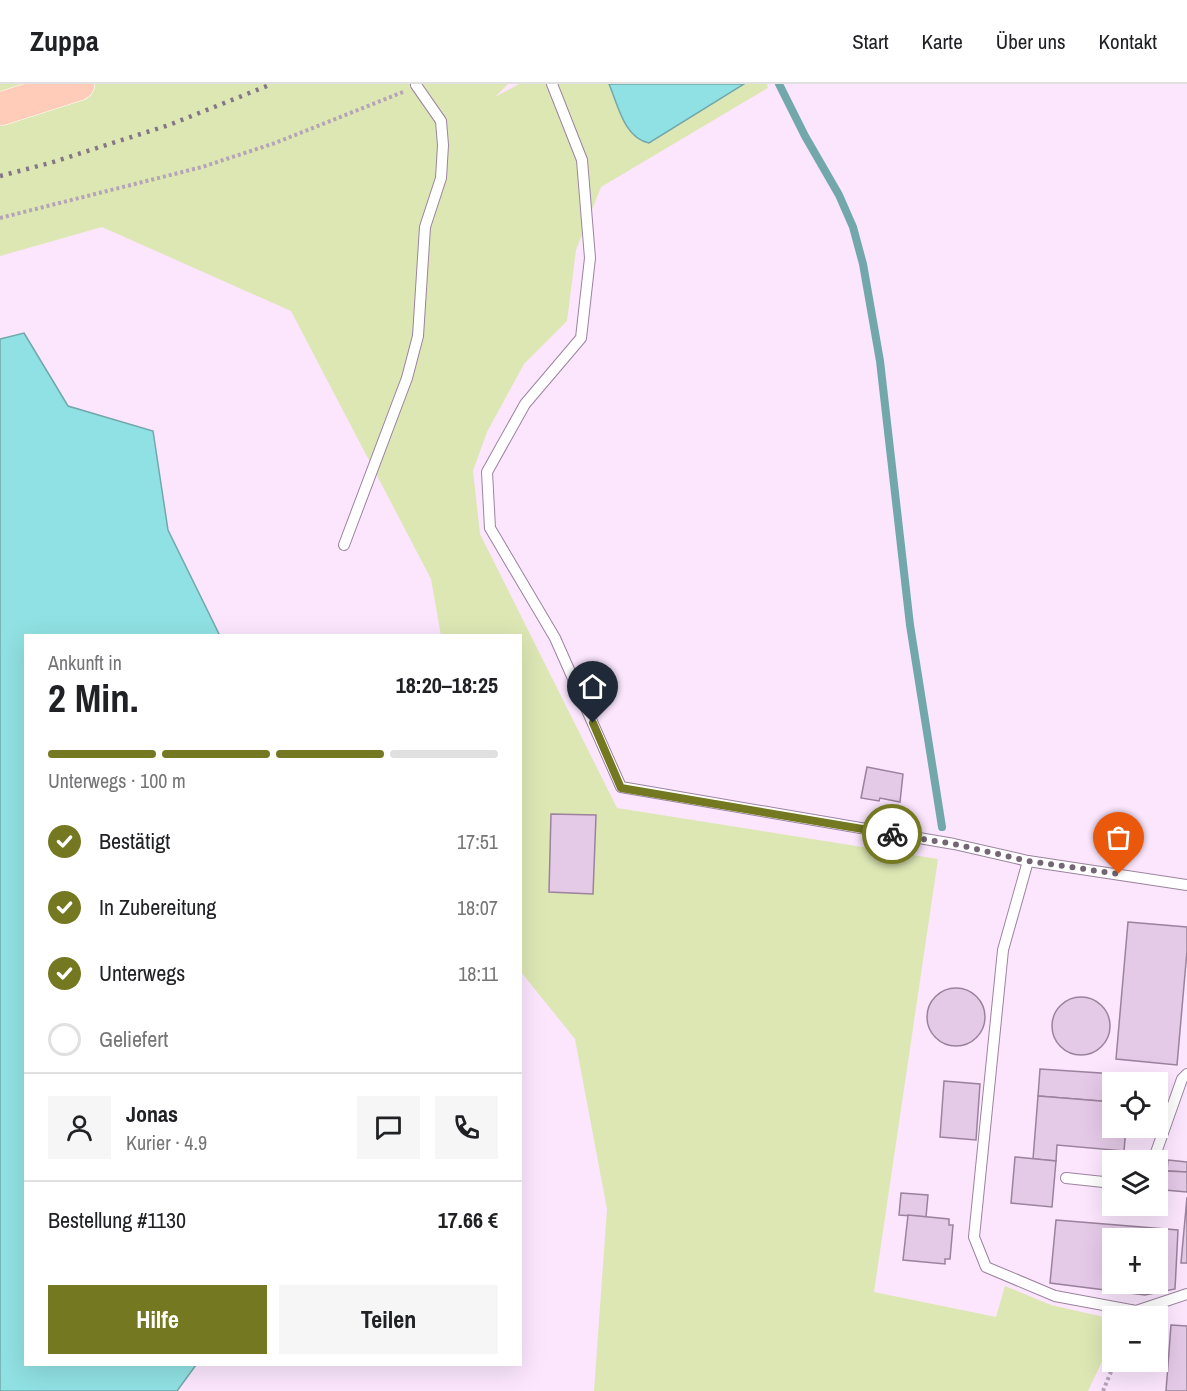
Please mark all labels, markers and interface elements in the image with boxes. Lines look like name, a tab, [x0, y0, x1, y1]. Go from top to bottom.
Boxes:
text: Zuppa	[30, 22, 99, 60]
text: Start	[852, 27, 889, 56]
text: Karte	[922, 27, 963, 56]
text: Über uns	[996, 27, 1066, 56]
text: Kontakt	[1099, 27, 1157, 56]
text: Ankunft in	[48, 649, 122, 676]
pin	[567, 661, 618, 723]
text: 18:20–18:25	[396, 670, 498, 700]
icon: home	[576, 670, 609, 703]
text: 2 Min.	[48, 672, 139, 724]
text: Unterwegs · 100 m	[48, 767, 186, 794]
courier	[862, 804, 922, 864]
pin	[1093, 812, 1144, 874]
icon: bike	[876, 818, 909, 851]
icon: bag	[1102, 821, 1135, 854]
icon: check	[48, 825, 81, 858]
text: Bestätigt	[99, 826, 170, 856]
text: 17:51	[457, 828, 498, 855]
icon: check	[48, 891, 81, 924]
text: In Zubereitung	[99, 892, 216, 922]
text: 18:07	[457, 894, 498, 921]
icon: check	[48, 957, 81, 990]
text: Unterwegs	[99, 958, 185, 988]
text: 18:11	[458, 960, 498, 987]
text: Geliefert	[99, 1024, 168, 1054]
map controls	[1102, 1072, 1168, 1372]
button: locate	[1102, 1072, 1168, 1138]
button: person	[48, 1096, 111, 1159]
button: chat	[357, 1096, 420, 1159]
button: phone	[435, 1096, 498, 1159]
text: Jonas	[126, 1099, 178, 1129]
text: Kurier · 4.9	[126, 1129, 207, 1156]
button: layers	[1102, 1150, 1168, 1216]
text: Bestellung #1130	[48, 1205, 186, 1235]
text: 17.66 €	[438, 1205, 498, 1235]
button: +	[1102, 1228, 1168, 1294]
button: Hilfe	[48, 1285, 267, 1354]
button: Teilen	[279, 1285, 498, 1354]
button: −	[1102, 1306, 1168, 1372]

